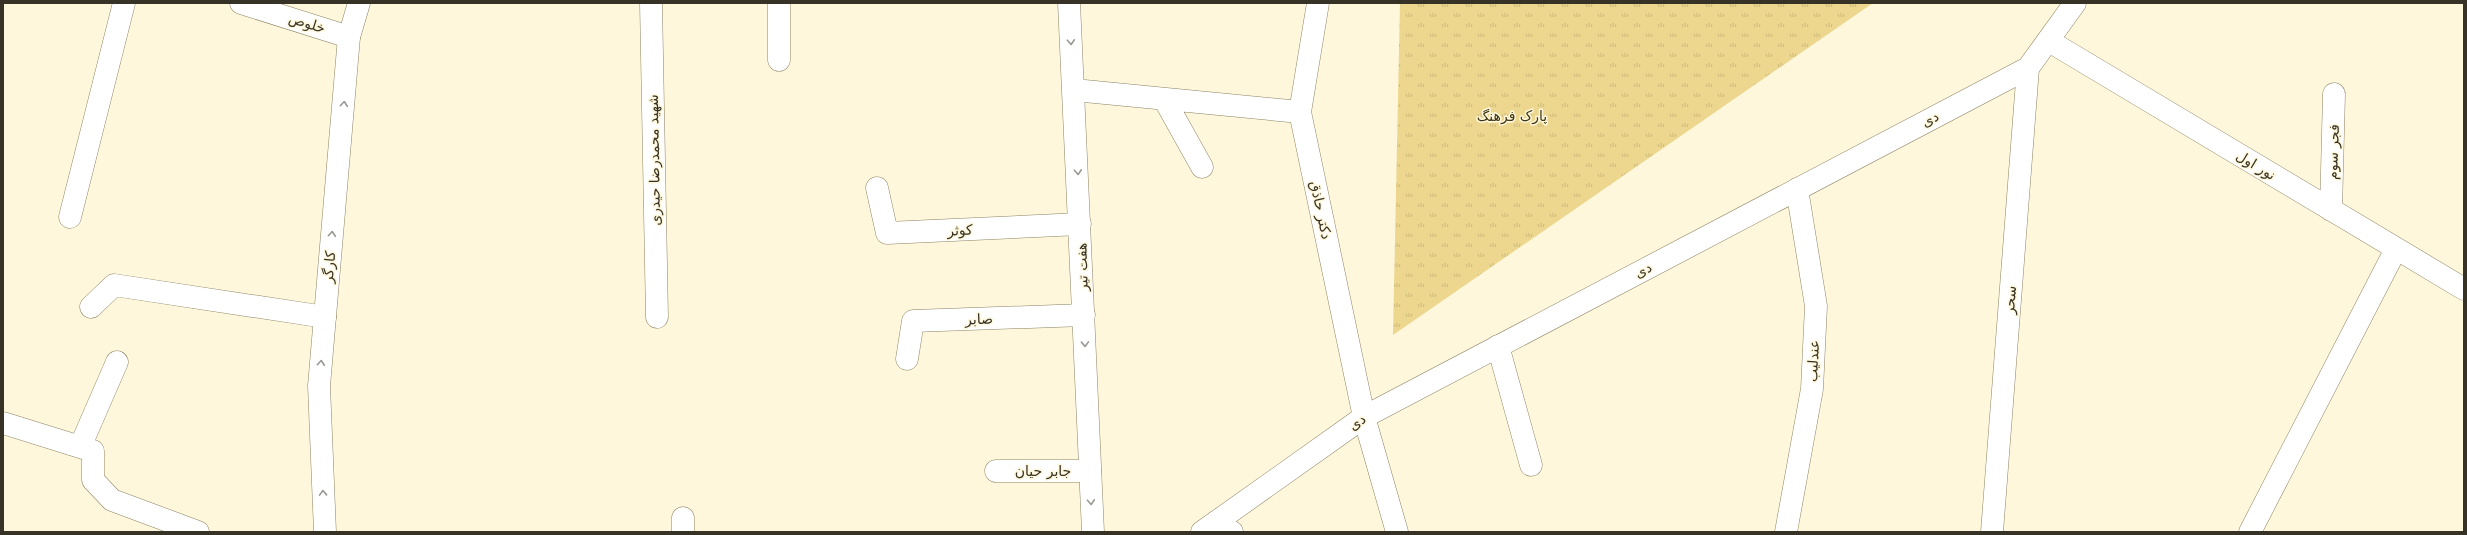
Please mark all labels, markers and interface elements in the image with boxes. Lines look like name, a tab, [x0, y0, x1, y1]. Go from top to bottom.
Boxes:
street label: خلوص	[286, 10, 327, 37]
one-way arrow	[1067, 39, 1076, 45]
street label: شهید محمدرضا حیدری	[645, 94, 664, 226]
one-way arrow	[339, 101, 348, 107]
park label: پارک فرهنگ	[1477, 108, 1547, 125]
street label: دی	[1919, 108, 1941, 130]
street label: فجر سوم	[2324, 124, 2343, 180]
street label: نور اول	[2233, 147, 2279, 184]
one-way arrow	[1073, 169, 1082, 175]
street label: دکتر حاذق	[1306, 179, 1335, 241]
street label: کوثر	[946, 221, 974, 240]
one-way arrow	[328, 231, 337, 237]
street label: هفت تیر	[1073, 242, 1092, 293]
street label: کارگر	[320, 250, 339, 285]
street label: دی	[1632, 259, 1654, 281]
street label: سحر	[2001, 285, 2020, 316]
street label: صابر	[964, 311, 993, 329]
street label: عندلیب	[1804, 340, 1822, 382]
one-way arrow	[1081, 341, 1089, 347]
one-way arrow	[317, 360, 326, 366]
street label: دی	[1345, 411, 1369, 433]
street label: جابر حیان	[1015, 463, 1071, 480]
one-way arrow	[319, 490, 327, 496]
one-way arrow	[1087, 498, 1096, 505]

